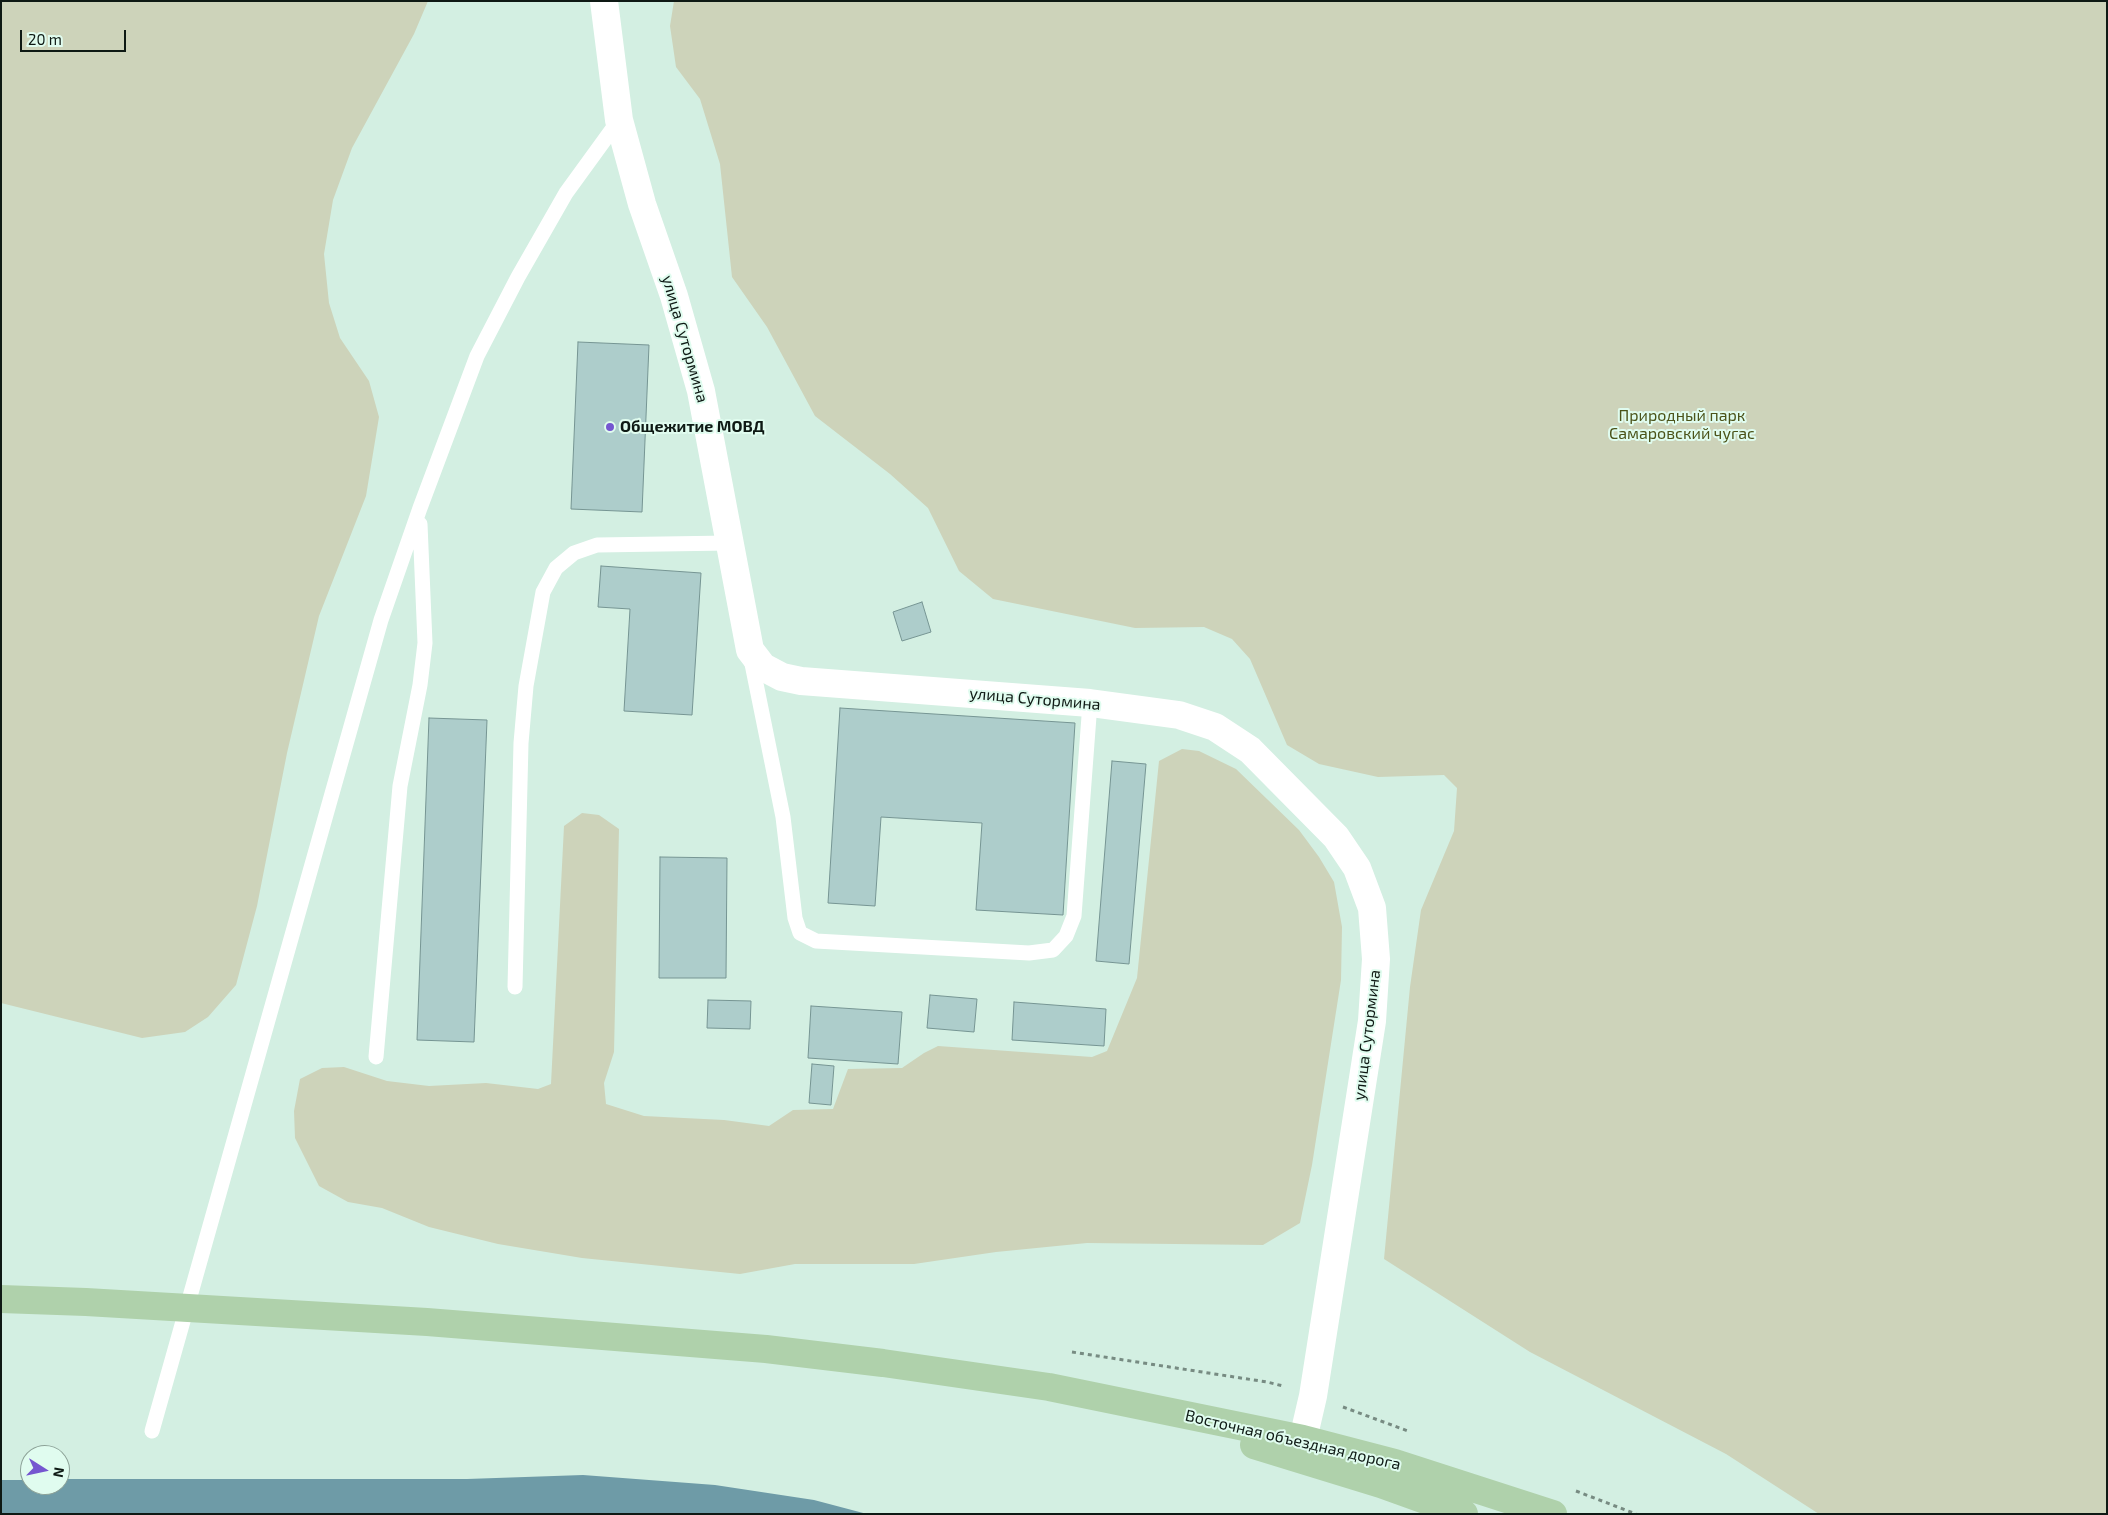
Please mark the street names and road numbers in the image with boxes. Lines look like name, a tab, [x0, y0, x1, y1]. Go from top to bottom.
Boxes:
street label: улица Сутормина	[658, 273, 712, 405]
street label: улица Сутормина	[969, 684, 1101, 714]
street label: улица Сутормина	[1349, 969, 1385, 1101]
street label: Восточная объездная дорога	[1183, 1406, 1403, 1474]

